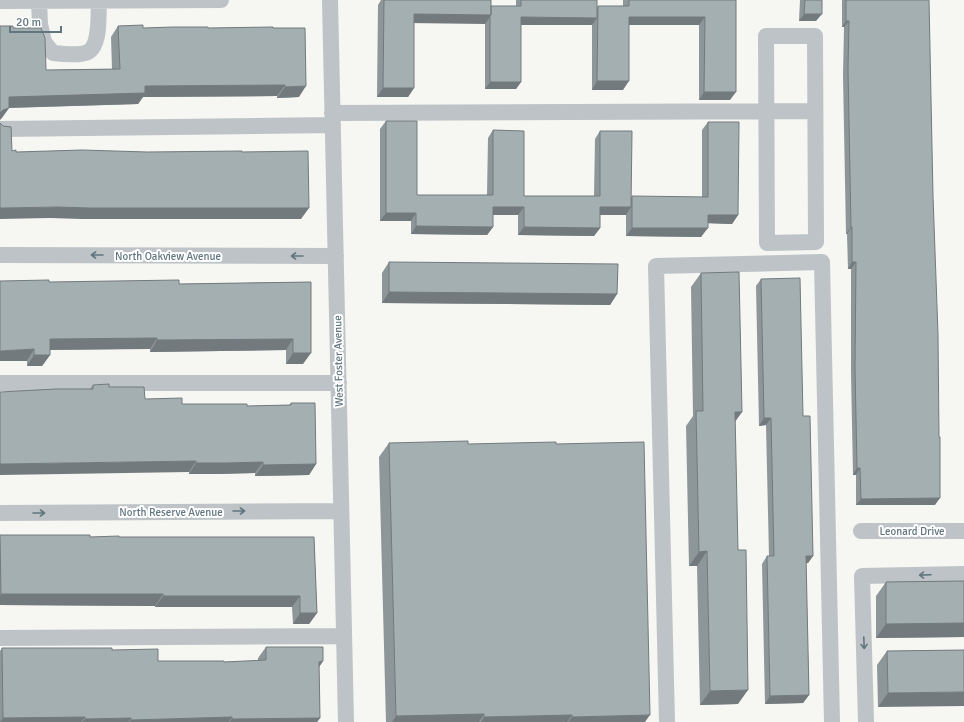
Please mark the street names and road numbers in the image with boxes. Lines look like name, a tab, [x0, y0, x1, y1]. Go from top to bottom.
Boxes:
street label: North Oakview Avenue	[115, 250, 221, 263]
street label: West Foster Avenue	[331, 315, 346, 407]
street label: North Reserve Avenue	[119, 506, 223, 519]
street label: Leonard Drive	[879, 525, 945, 538]

